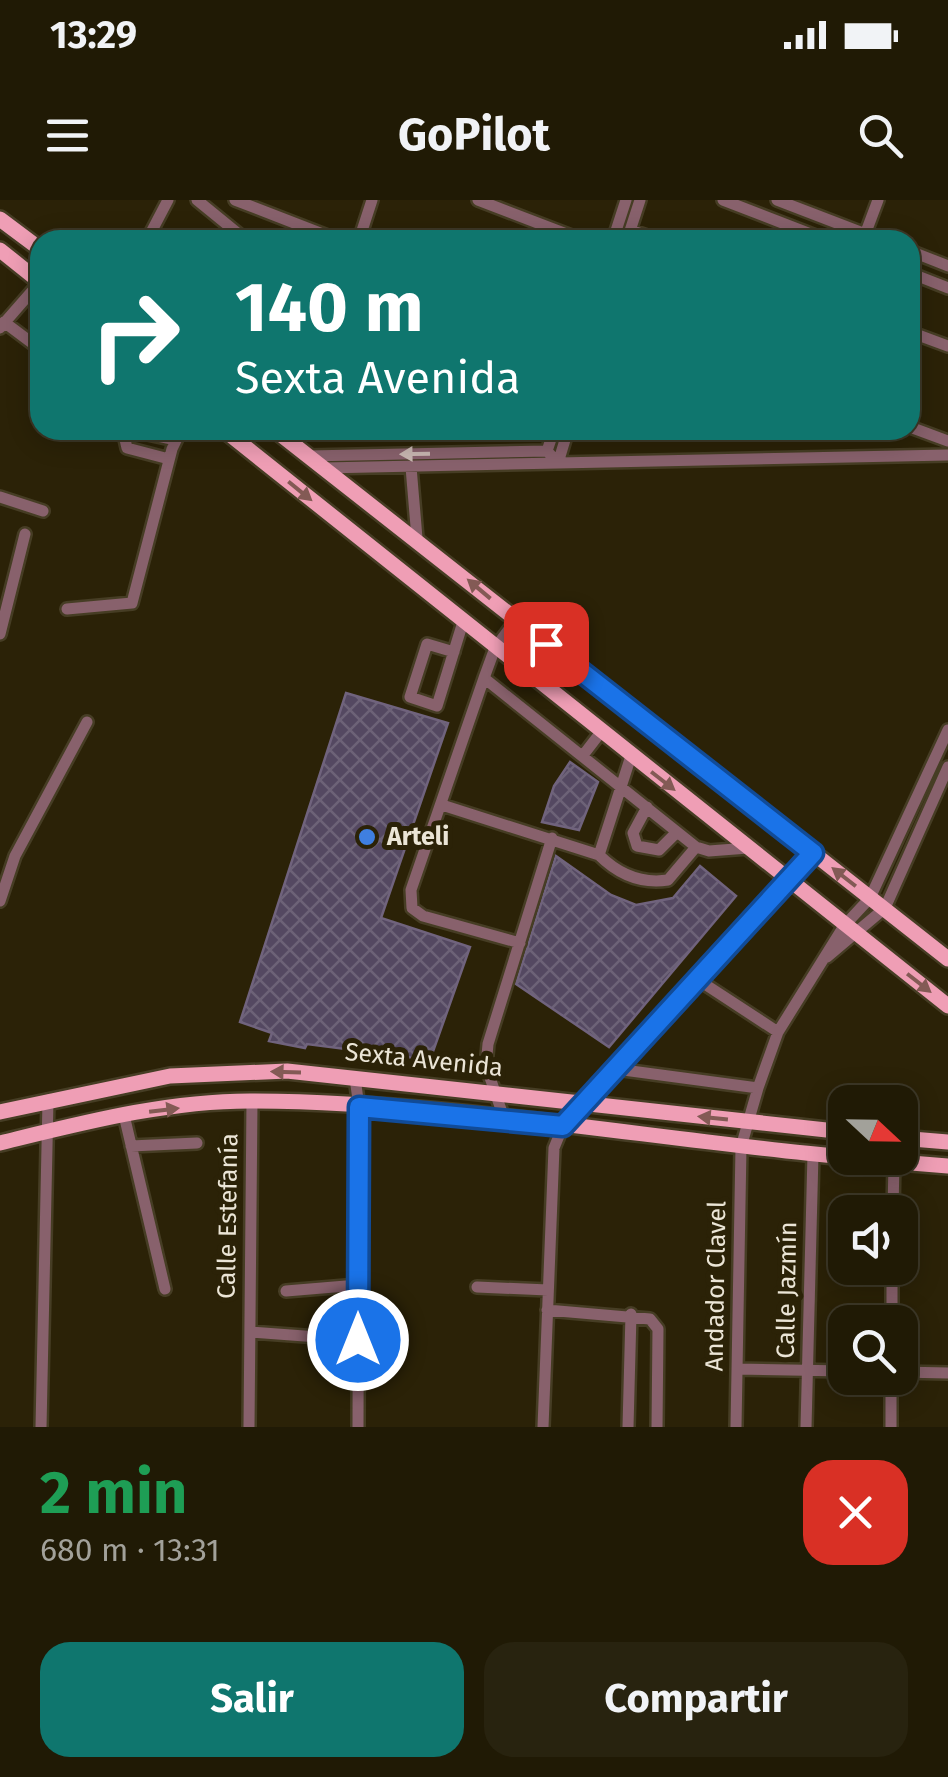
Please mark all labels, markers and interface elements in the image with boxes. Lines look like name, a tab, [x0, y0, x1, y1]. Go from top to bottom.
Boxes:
text: 13:29	[50, 12, 137, 58]
icon: menu	[40, 108, 95, 163]
text: GoPilot	[398, 108, 550, 162]
icon: search	[853, 108, 908, 163]
text: 140 m	[235, 266, 424, 350]
icon: right	[70, 270, 200, 400]
text: Sexta Avenida	[235, 351, 521, 405]
one-way arrow	[399, 446, 431, 462]
one-way arrow	[288, 480, 313, 501]
one-way arrow	[467, 578, 492, 600]
pin	[504, 602, 589, 687]
icon: arrive	[519, 617, 574, 672]
one-way arrow	[650, 771, 676, 792]
place label: Arteli	[386, 822, 449, 852]
marker: Arteli	[356, 826, 378, 848]
one-way arrow	[831, 868, 857, 888]
one-way arrow	[905, 972, 931, 993]
street label: Sexta Avenida	[344, 1037, 504, 1083]
one-way arrow	[269, 1063, 301, 1079]
north arrow	[828, 1085, 918, 1175]
map controls	[828, 1085, 918, 1395]
one-way arrow	[149, 1102, 180, 1118]
one-way arrow	[697, 1110, 729, 1126]
street label: Calle Estefanía	[212, 1133, 244, 1299]
button: sound	[828, 1195, 918, 1285]
street label: Andador Clavel	[700, 1200, 732, 1372]
street label: Calle Jazmín	[771, 1221, 803, 1359]
position arrow	[306, 1288, 410, 1392]
button: search	[828, 1305, 918, 1395]
text: 2 min	[40, 1457, 187, 1529]
button: close	[803, 1460, 908, 1565]
text: 680 m · 13:31	[40, 1531, 220, 1569]
button: Salir	[40, 1642, 464, 1757]
button: Compartir	[484, 1642, 908, 1757]

